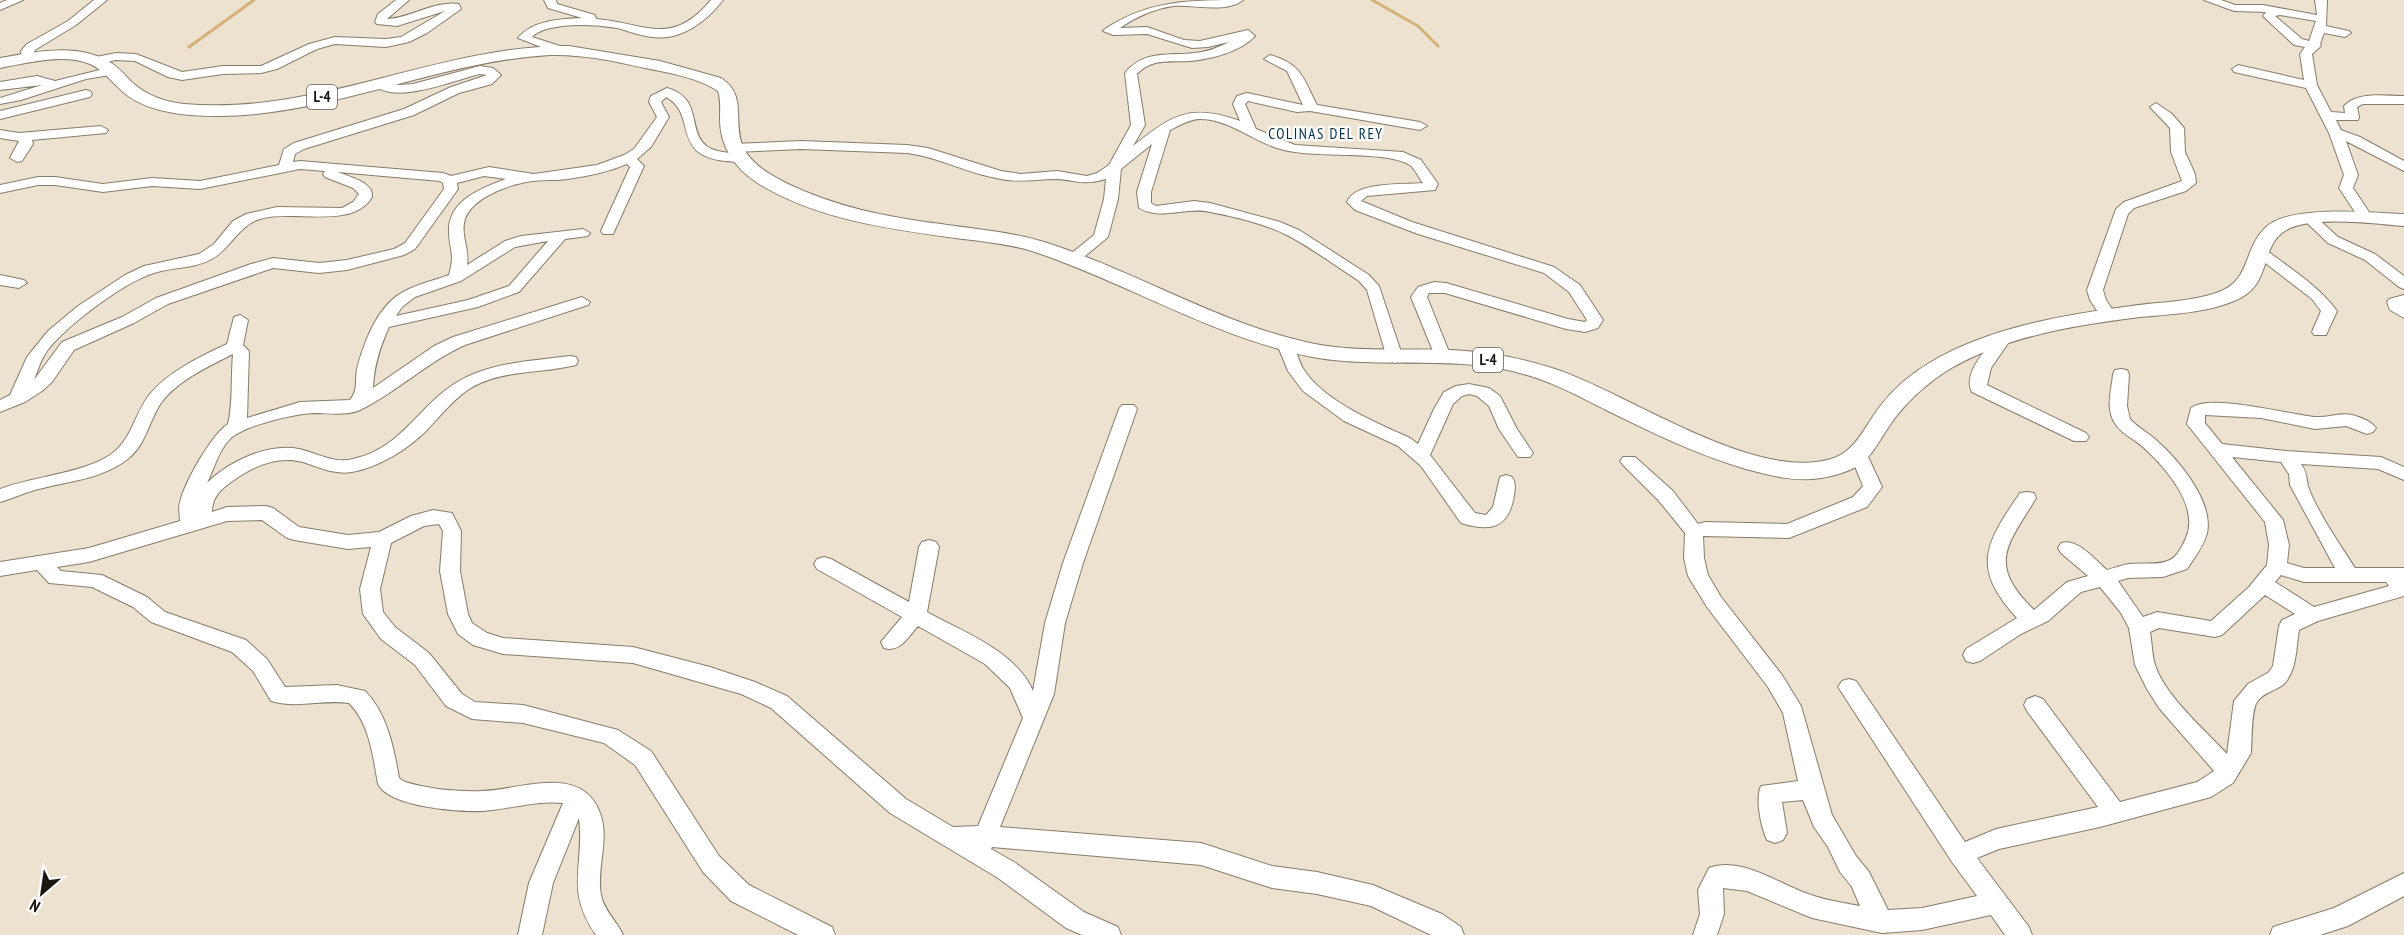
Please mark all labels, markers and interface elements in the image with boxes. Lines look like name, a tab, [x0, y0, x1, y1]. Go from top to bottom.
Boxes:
road number: L-4	[307, 85, 337, 109]
district label: COLINAS DEL REY	[1268, 124, 1384, 143]
road number: L-4	[1473, 348, 1503, 372]
north arrow	[12, 863, 72, 923]
text: N	[26, 895, 43, 917]

